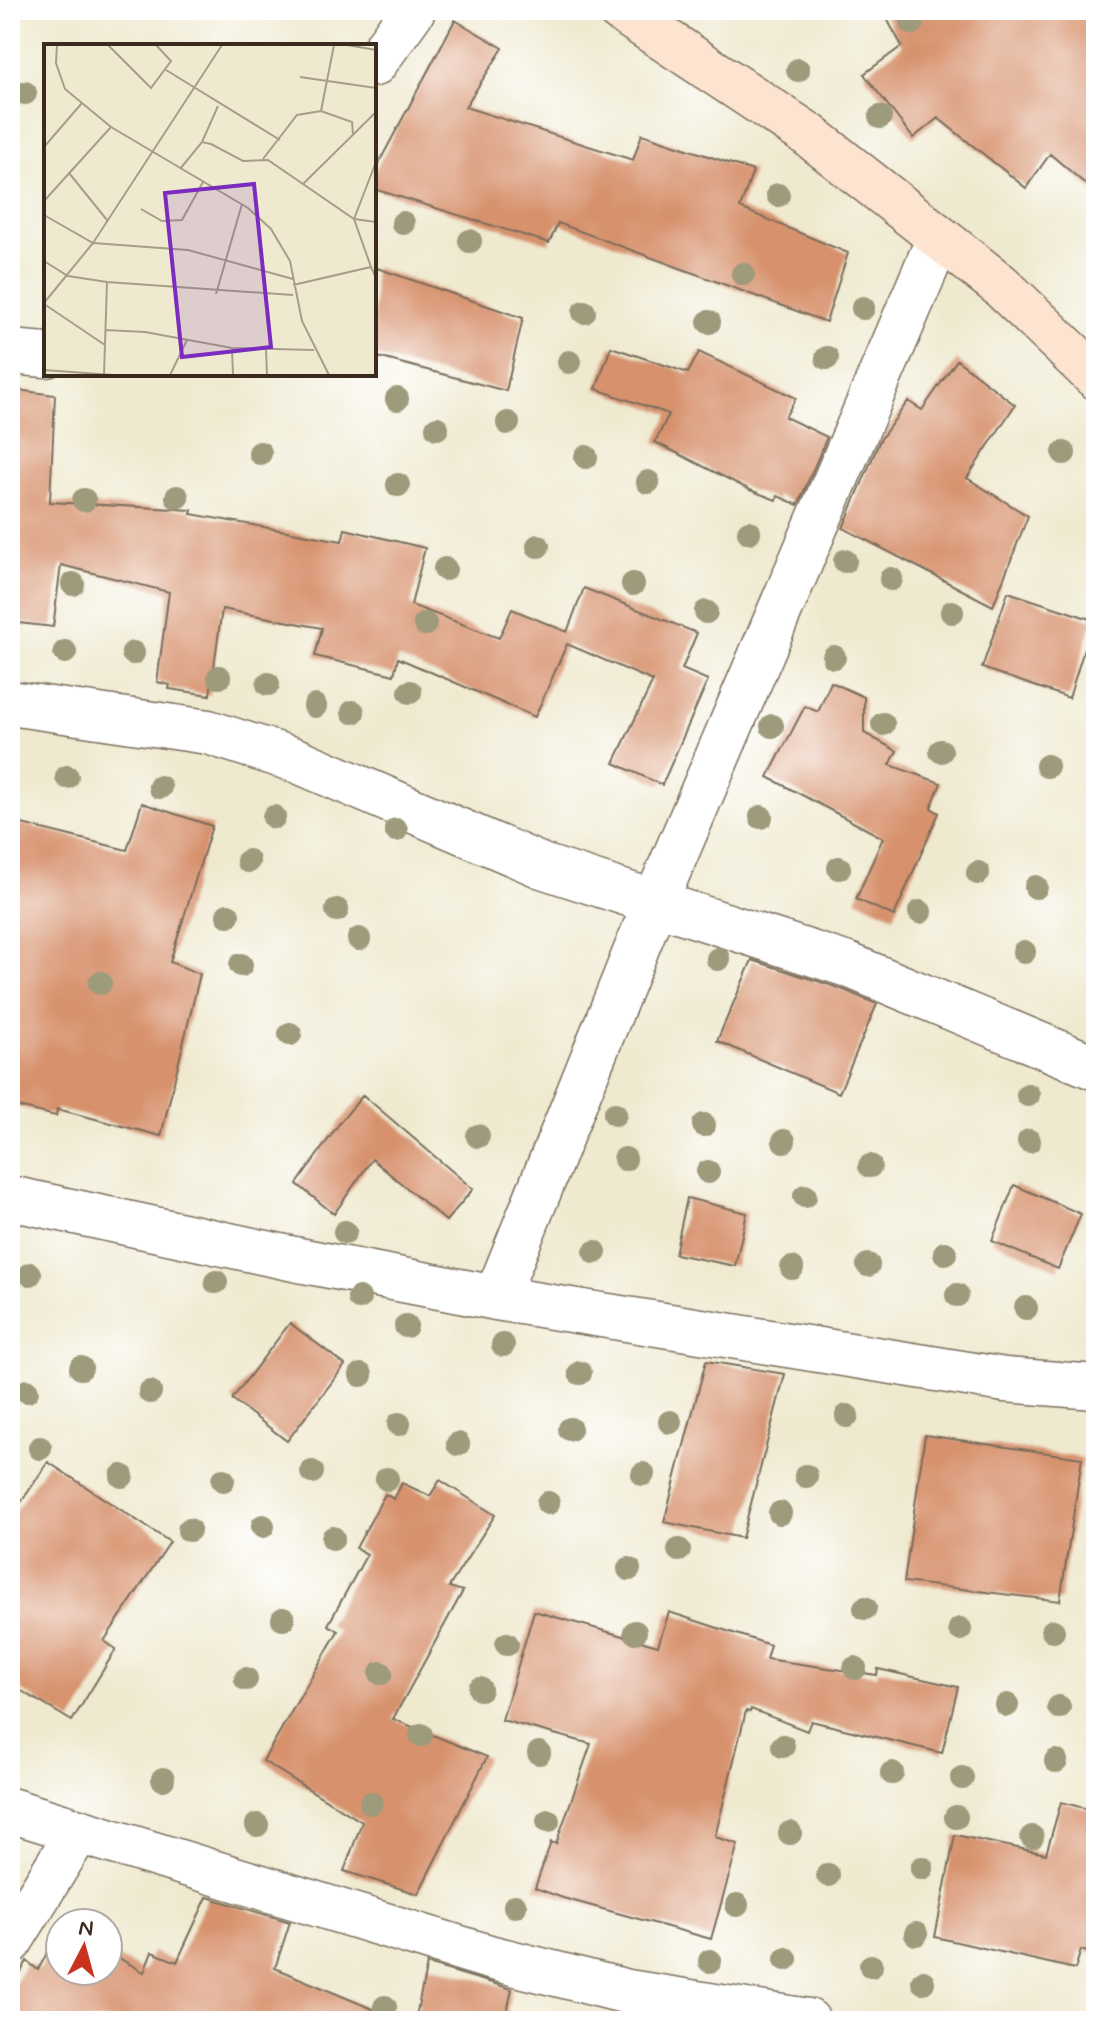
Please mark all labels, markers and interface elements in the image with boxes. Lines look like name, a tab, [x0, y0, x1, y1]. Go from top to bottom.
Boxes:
inset map	[44, 44, 376, 376]
north arrow	[44, 1907, 124, 1987]
text: N	[77, 1914, 95, 1944]

